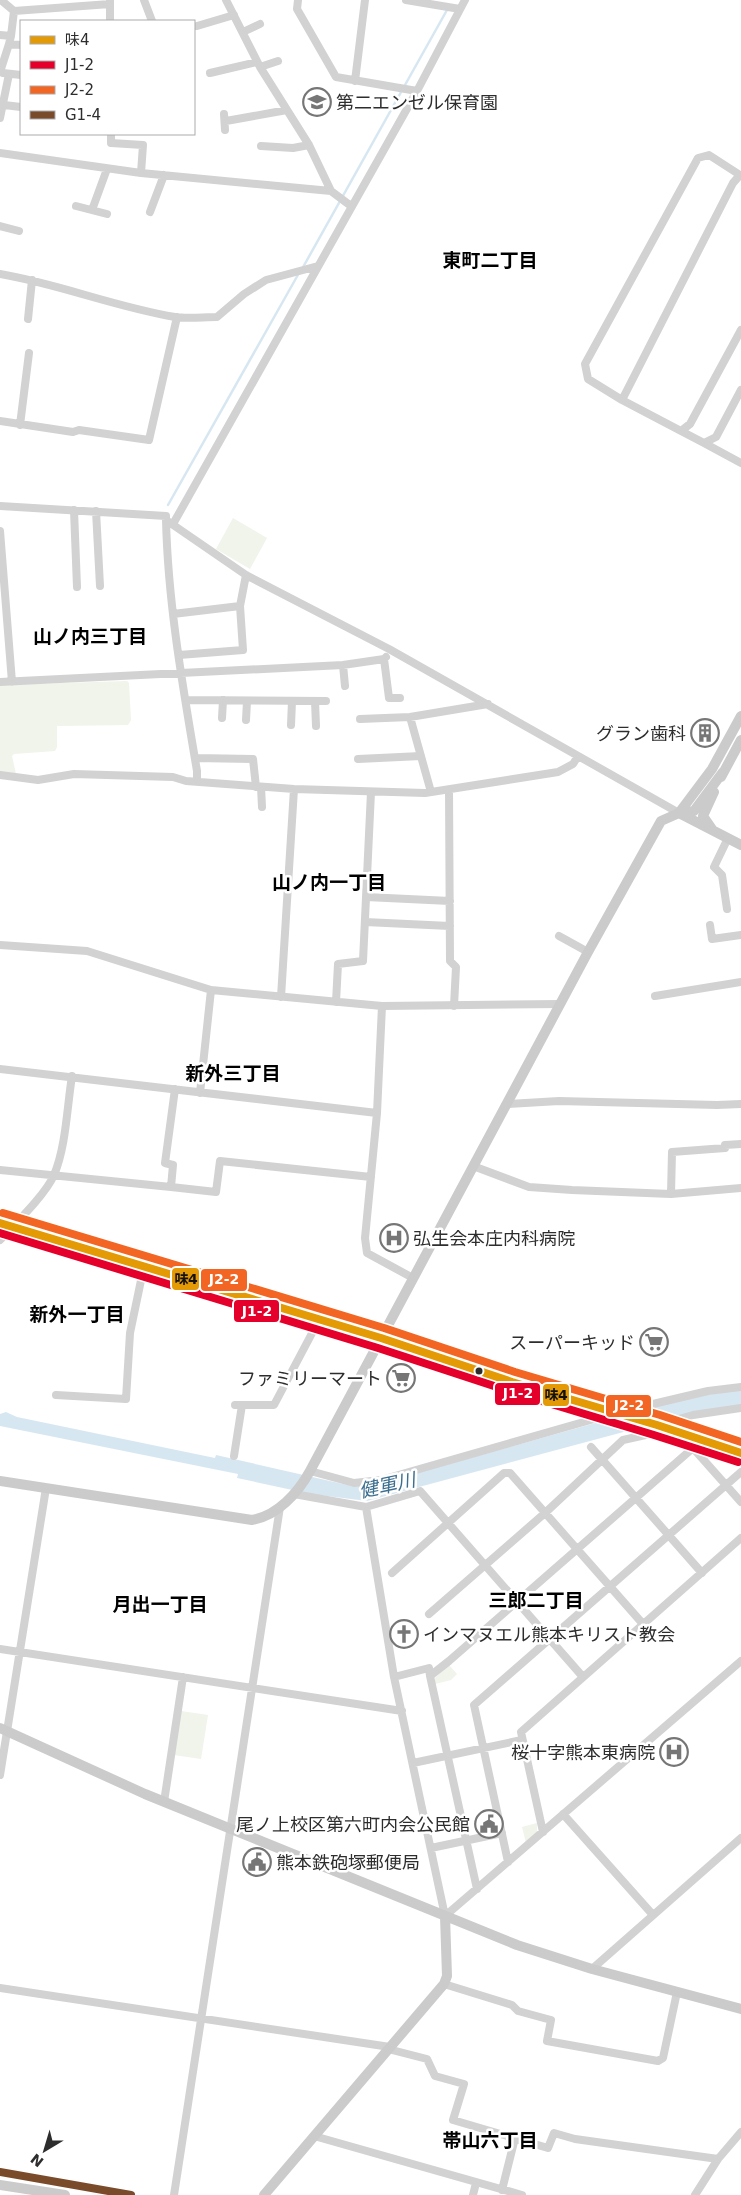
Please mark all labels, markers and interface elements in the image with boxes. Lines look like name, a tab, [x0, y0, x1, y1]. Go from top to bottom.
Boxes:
legend	[20, 20, 195, 135]
text: 味4	[65, 31, 90, 49]
text: J1-2	[64, 56, 94, 74]
text: J2-2	[64, 81, 94, 99]
school or university icon: 第二エンゼル保育園	[302, 87, 332, 117]
place label: 第二エンゼル保育園	[336, 92, 498, 113]
text: G1-4	[65, 106, 101, 124]
district label: 東町二丁目	[442, 249, 538, 271]
district label: 山ノ内三丁目	[33, 625, 147, 647]
building icon: グラン歯科	[690, 718, 720, 748]
place label: グラン歯科	[596, 723, 686, 744]
district label: 山ノ内一丁目	[272, 871, 386, 893]
district label: 新外三丁目	[185, 1062, 281, 1084]
hospital icon: 弘生会本庄内科病院	[379, 1223, 409, 1253]
place label: 弘生会本庄内科病院	[413, 1228, 575, 1249]
line badge: 味4	[171, 1267, 200, 1291]
line badge: J2-2	[200, 1268, 248, 1292]
text: 味4	[174, 1271, 198, 1287]
text: J2-2	[208, 1271, 239, 1287]
line badge: J1-2	[233, 1299, 280, 1323]
district label: 新外一丁目	[29, 1303, 125, 1325]
text: J1-2	[241, 1303, 272, 1319]
supermarket icon: スーパーキッド	[639, 1327, 669, 1357]
place label: スーパーキッド	[509, 1332, 635, 1353]
supermarket icon: ファミリーマート	[386, 1363, 416, 1393]
unlabelled marker	[474, 1366, 484, 1376]
place label: ファミリーマート	[238, 1368, 382, 1389]
line badge: J1-2	[494, 1382, 541, 1406]
line badge: 味4	[542, 1383, 570, 1407]
text: J1-2	[502, 1385, 533, 1401]
text: 味4	[544, 1387, 568, 1403]
line badge: J2-2	[605, 1394, 652, 1418]
text: J2-2	[613, 1397, 644, 1413]
water label: 健軍川	[357, 1468, 419, 1502]
district label: 三郎二丁目	[488, 1589, 584, 1611]
district label: 月出一丁目	[112, 1593, 208, 1615]
church icon: インマヌエル熊本キリスト教会	[389, 1619, 419, 1649]
place label: インマヌエル熊本キリスト教会	[423, 1624, 675, 1645]
hospital icon: 桜十字熊本東病院	[659, 1737, 689, 1767]
place label: 桜十字熊本東病院	[511, 1742, 655, 1763]
public building icon: 尾ノ上校区第六町内会公民館	[474, 1809, 504, 1839]
place label: 尾ノ上校区第六町内会公民館	[236, 1814, 470, 1835]
public building icon: 熊本鉄砲塚郵便局	[242, 1847, 272, 1877]
place label: 熊本鉄砲塚郵便局	[276, 1852, 420, 1873]
north arrow	[20, 2125, 70, 2175]
district label: 帯山六丁目	[442, 2129, 538, 2151]
text: N	[27, 2150, 47, 2170]

